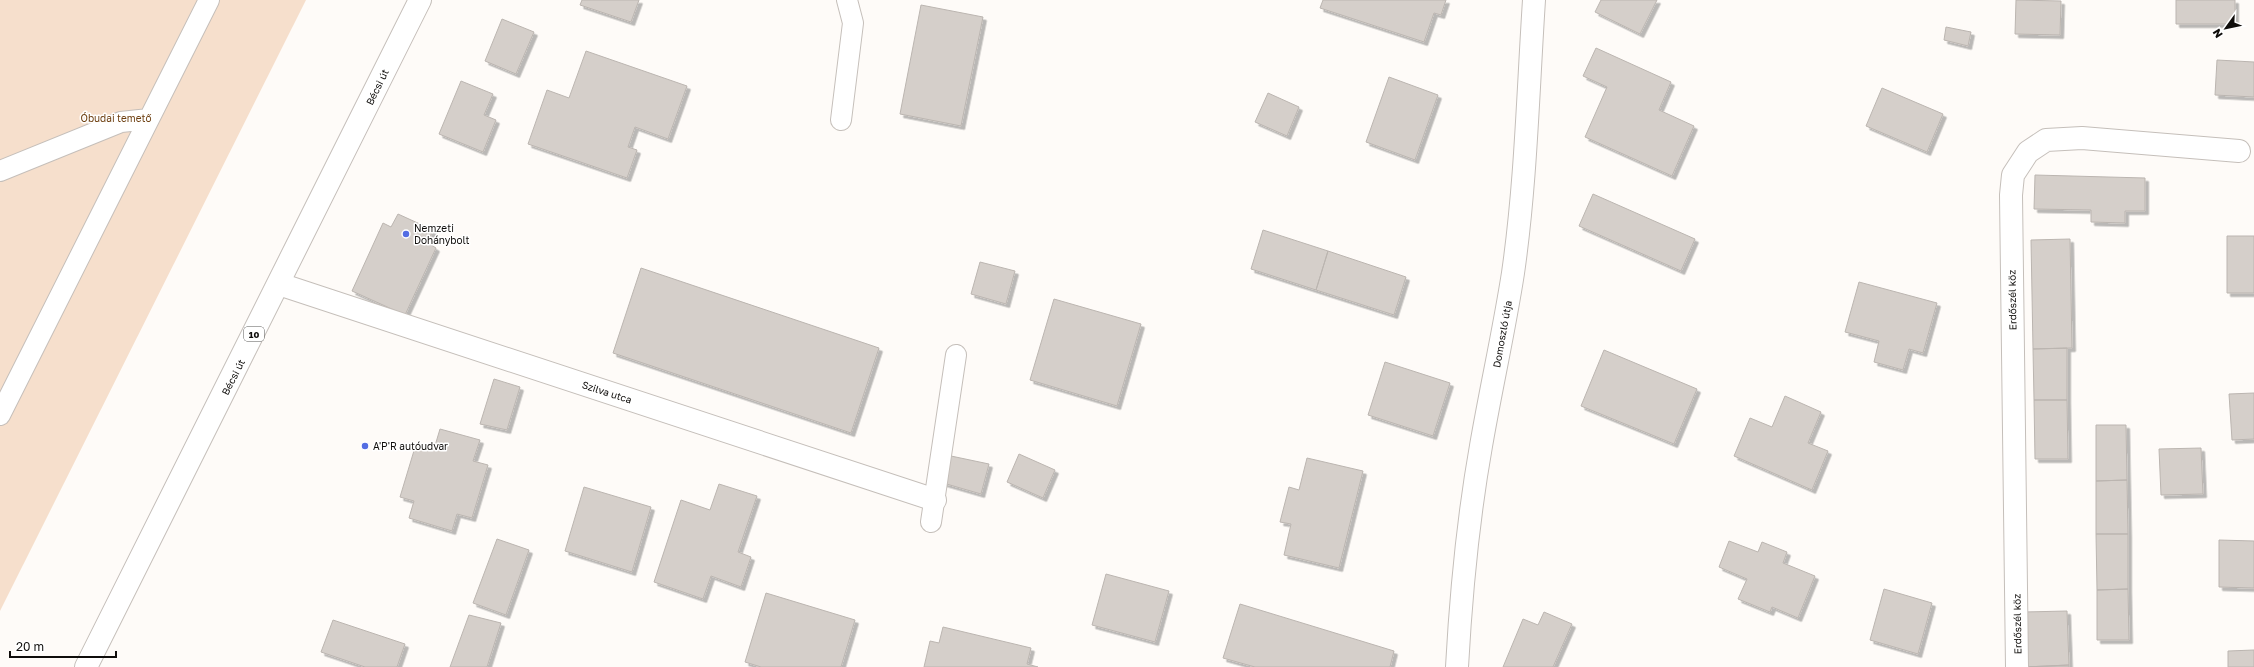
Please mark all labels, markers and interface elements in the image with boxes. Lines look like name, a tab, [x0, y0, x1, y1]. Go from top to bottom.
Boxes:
north arrow	[2206, 8, 2246, 48]
text: N	[2209, 27, 2225, 41]
street label: Bécsi út	[363, 67, 391, 107]
park label: Óbudai temető	[80, 112, 152, 124]
place label: Nemzeti Dohánybolt	[414, 222, 470, 246]
marker: Nemzeti Dohánybolt	[401, 229, 411, 239]
street label: Erdőszél köz	[2005, 270, 2019, 330]
street label: Domoszló útja	[1490, 299, 1514, 369]
road number: 10	[244, 327, 264, 341]
street label: Bécsi út	[219, 357, 247, 397]
street label: Szilva utca	[581, 378, 633, 406]
place label: A'P'R autóudvar	[373, 440, 448, 452]
marker: A'P'R autóudvar	[360, 441, 370, 451]
street label: Erdőszél köz	[2010, 594, 2024, 654]
scale bar	[10, 633, 116, 659]
text: 20 m	[16, 639, 44, 654]

